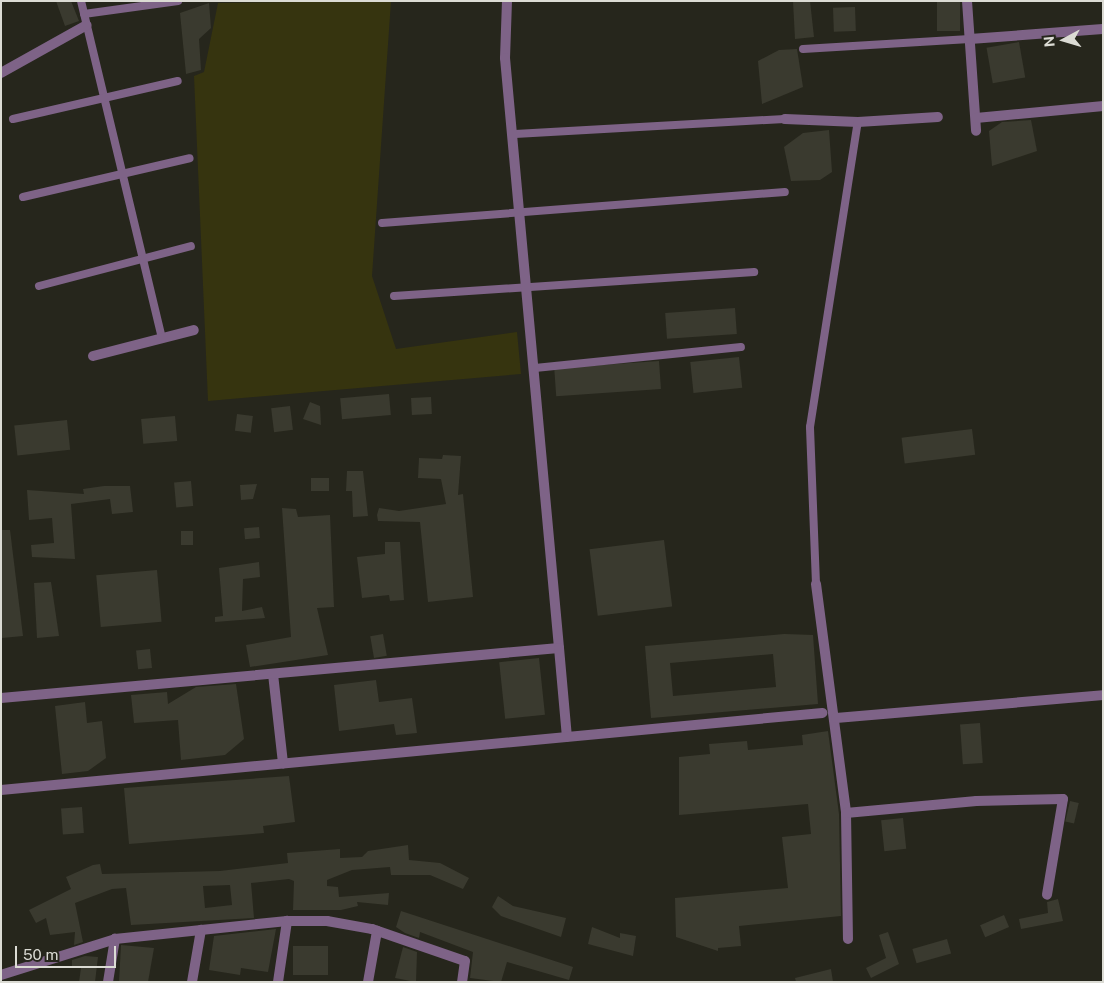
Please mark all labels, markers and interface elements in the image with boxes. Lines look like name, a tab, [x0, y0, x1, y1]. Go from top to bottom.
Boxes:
north arrow	[1039, 15, 1089, 65]
text: N	[1041, 35, 1058, 48]
scale bar	[18, 936, 119, 968]
text: 50 m	[23, 946, 58, 963]

